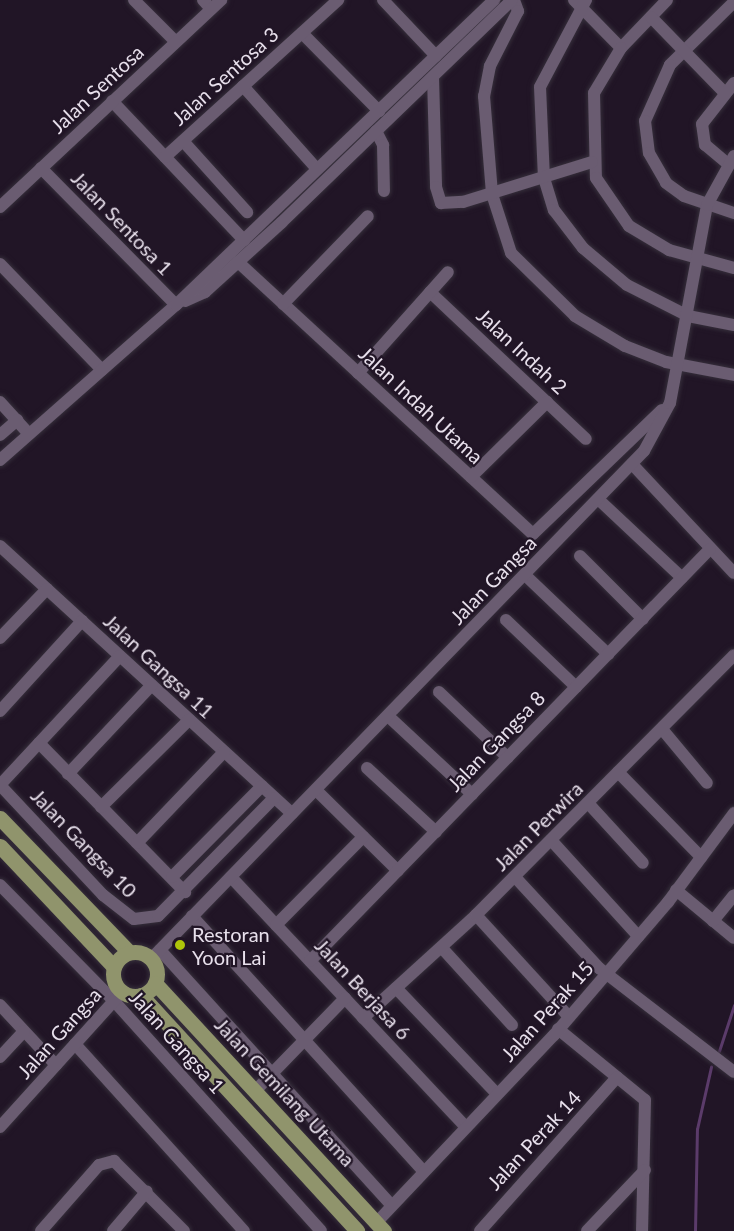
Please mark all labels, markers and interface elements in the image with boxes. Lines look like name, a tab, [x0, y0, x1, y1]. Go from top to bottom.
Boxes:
street label: Jalan Sentosa 3	[167, 22, 283, 130]
street label: Jalan Sentosa	[46, 40, 148, 138]
street label: Jalan Sentosa 1	[66, 166, 178, 280]
street label: Jalan Indah 2	[472, 303, 572, 399]
street label: Jalan Indah Utama	[354, 341, 488, 469]
street label: Jalan Gangsa	[445, 531, 541, 629]
street label: Jalan Gangsa 11	[99, 609, 219, 723]
street label: Jalan Gangsa 8	[442, 686, 550, 796]
street label: Jalan Perwira	[489, 777, 587, 875]
street label: Jalan Gangsa 10	[26, 784, 142, 902]
place label: Restoran Yoon Lai	[192, 922, 270, 969]
street label: Jalan Berjasa 6	[310, 933, 416, 1045]
marker: Restoran Yoon Lai	[173, 938, 187, 952]
street label: Jalan Perak 15	[496, 956, 598, 1066]
street label: Jalan Gangsa	[12, 983, 106, 1083]
street label: Jalan Gangsa 1	[124, 986, 230, 1098]
street label: Jalan Gemilang Utama	[210, 1013, 360, 1171]
street label: Jalan Perak 14	[482, 1086, 586, 1194]

